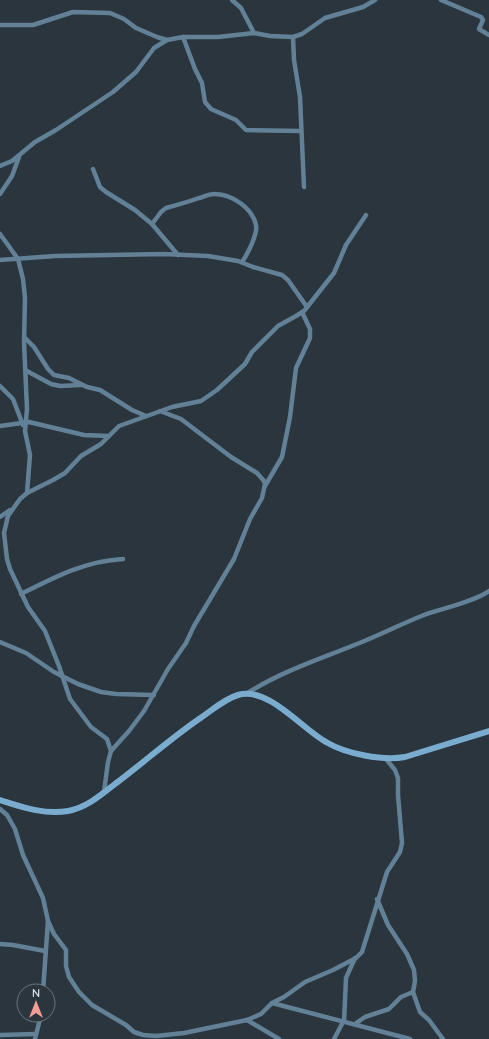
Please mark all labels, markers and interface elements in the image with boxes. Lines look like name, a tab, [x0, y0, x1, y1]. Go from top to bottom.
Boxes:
north arrow	[16, 983, 56, 1023]
text: N	[32, 986, 40, 1000]

